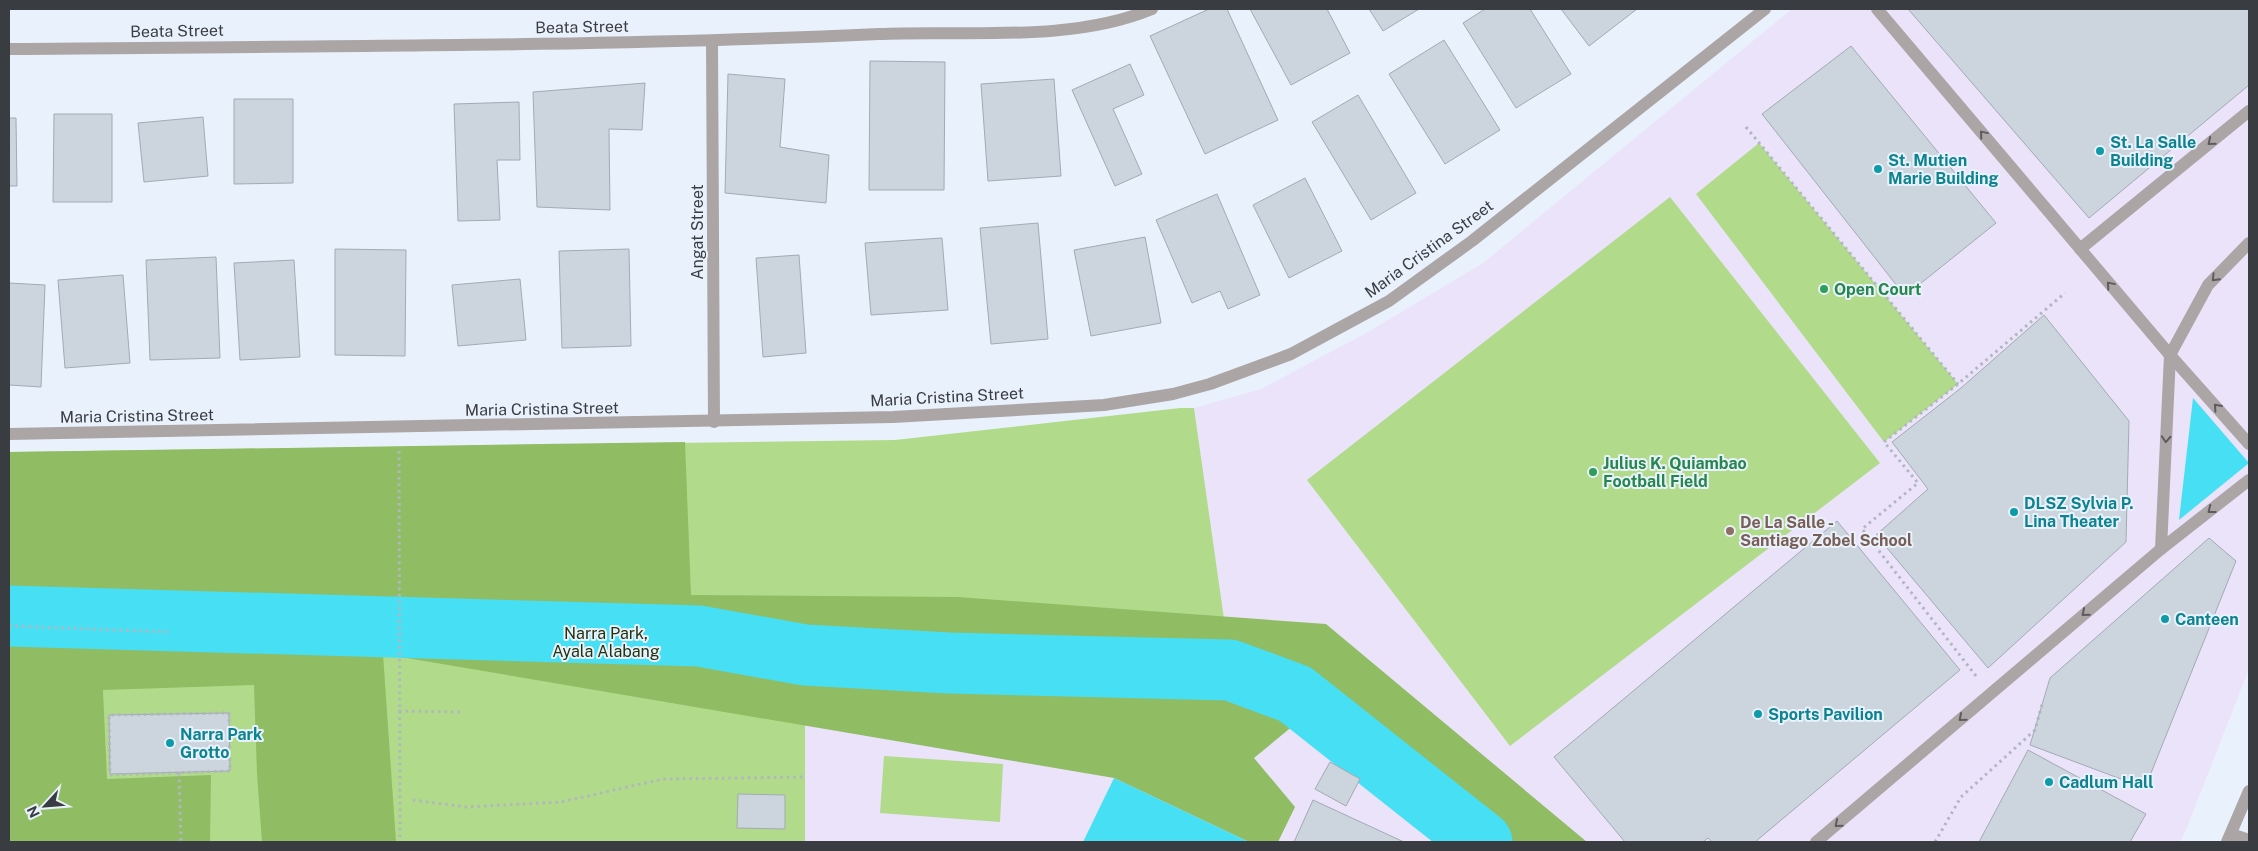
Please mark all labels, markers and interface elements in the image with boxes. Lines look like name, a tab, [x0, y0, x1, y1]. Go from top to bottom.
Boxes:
street label: Beata Street	[535, 17, 629, 37]
street label: Beata Street	[130, 21, 224, 41]
one-way arrow	[1980, 131, 1988, 140]
place label: St. La Salle Building	[2110, 133, 2196, 170]
one-way arrow	[2208, 136, 2217, 145]
marker: St. La Salle Building	[2094, 145, 2106, 157]
place label: St. Mutien Marie Building	[1888, 151, 1999, 188]
marker: St. Mutien Marie Building	[1872, 163, 1884, 175]
street label: Angat Street	[688, 184, 707, 280]
street label: Maria Cristina Street	[1361, 196, 1497, 302]
one-way arrow	[2212, 272, 2221, 281]
place label: Open Court	[1834, 280, 1922, 299]
one-way arrow	[2107, 281, 2116, 290]
marker: Open Court	[1818, 283, 1830, 295]
street label: Maria Cristina Street	[870, 383, 1024, 411]
street label: Maria Cristina Street	[465, 398, 619, 420]
one-way arrow	[2214, 404, 2223, 413]
street label: Maria Cristina Street	[60, 405, 214, 427]
one-way arrow	[2161, 435, 2172, 443]
place label: Julius K. Quiambao Football Field	[1603, 454, 1747, 491]
marker: Julius K. Quiambao Football Field	[1587, 466, 1599, 478]
place label: DLSZ Sylvia P. Lina Theater	[2024, 494, 2134, 531]
one-way arrow	[2208, 504, 2217, 512]
marker: DLSZ Sylvia P. Lina Theater	[2008, 506, 2020, 518]
place label: De La Salle - Santiago Zobel School	[1740, 513, 1912, 550]
marker: De La Salle - Santiago Zobel School	[1724, 525, 1736, 537]
one-way arrow	[2082, 608, 2091, 617]
place label: Canteen	[2175, 610, 2239, 629]
marker: Canteen	[2159, 613, 2171, 625]
park label: Narra Park, Ayala Alabang	[552, 624, 660, 661]
place label: Sports Pavilion	[1768, 705, 1883, 724]
marker: Sports Pavilion	[1752, 708, 1764, 720]
one-way arrow	[1958, 713, 1967, 722]
place label: Narra Park Grotto	[180, 725, 262, 762]
marker: Narra Park Grotto	[164, 737, 176, 749]
place label: Cadlum Hall	[2059, 773, 2153, 792]
marker: Cadlum Hall	[2043, 776, 2055, 788]
north arrow	[20, 781, 70, 831]
text: N	[24, 803, 43, 820]
one-way arrow	[1835, 818, 1844, 827]

